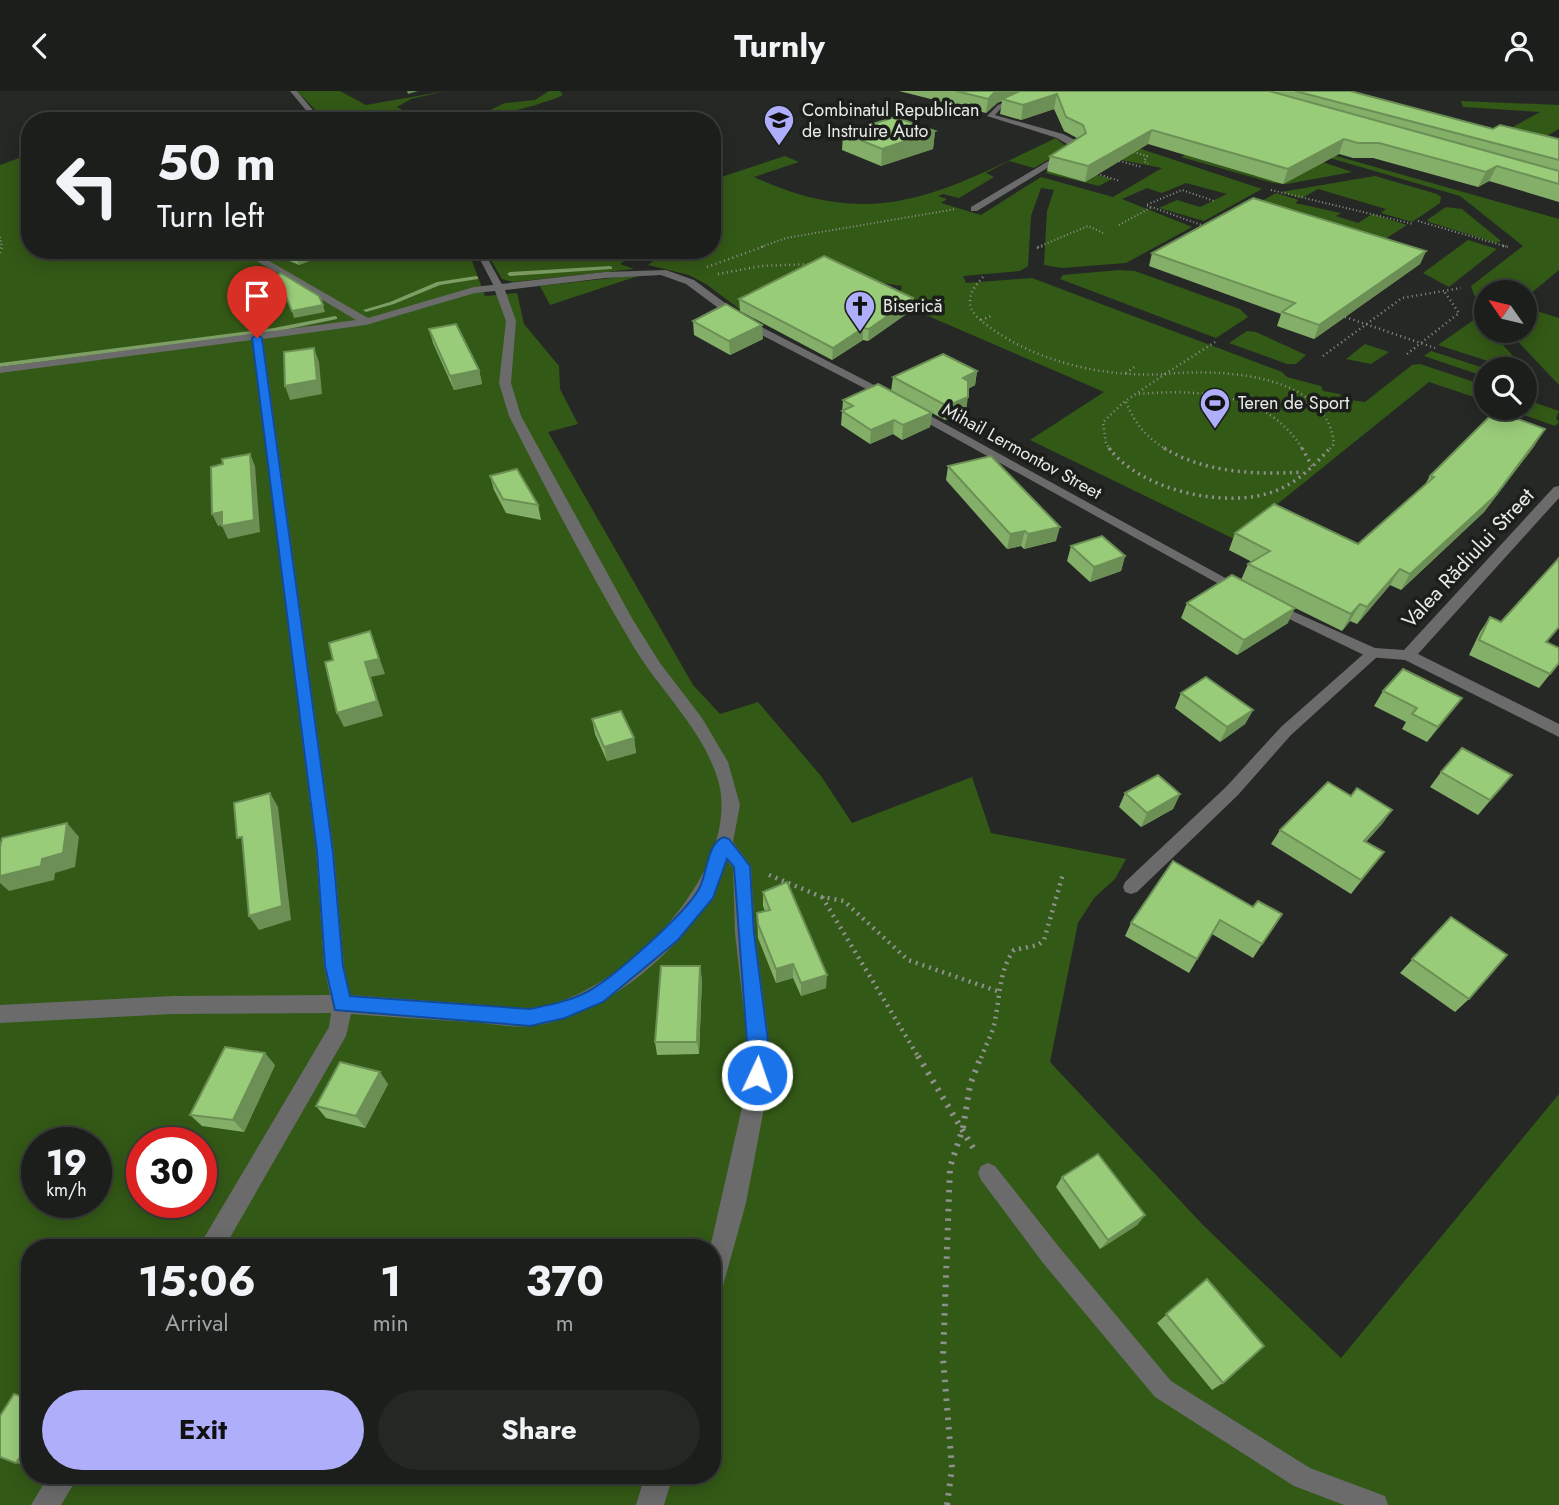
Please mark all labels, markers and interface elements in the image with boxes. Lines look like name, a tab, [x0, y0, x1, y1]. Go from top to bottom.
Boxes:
text: Turnly	[734, 23, 825, 69]
icon: back	[21, 27, 59, 65]
icon: person	[1500, 27, 1538, 65]
place label: Combinatul Republican de Instruire Auto	[802, 97, 979, 144]
school or university icon: Combinatul Republican de Instruire Auto	[762, 103, 796, 147]
text: 50 m	[157, 128, 276, 198]
icon: left	[42, 140, 133, 231]
text: Turn left	[157, 193, 264, 239]
pin	[227, 266, 287, 338]
icon: arrive	[238, 277, 276, 315]
north arrow	[1474, 280, 1536, 343]
map controls	[1474, 280, 1537, 420]
church icon: Biserică	[843, 289, 877, 333]
place label: Biserică	[883, 293, 942, 319]
button: search	[1474, 357, 1537, 420]
sports icon: Teren de Sport	[1198, 386, 1232, 430]
place label: Teren de Sport	[1238, 390, 1350, 416]
street label: Mihail Lermontov Street	[938, 396, 1107, 506]
street label: Valea Rădiului Street	[1395, 481, 1541, 635]
position arrow	[720, 1038, 794, 1112]
speed limit sign: 30	[126, 1127, 217, 1218]
text: 19	[46, 1138, 87, 1188]
text: km/h	[46, 1177, 87, 1203]
text: 15:06	[138, 1251, 256, 1312]
text: 1	[380, 1251, 401, 1312]
text: 370	[526, 1251, 604, 1312]
text: Arrival	[165, 1306, 229, 1340]
text: min	[373, 1306, 409, 1340]
text: m	[556, 1306, 574, 1340]
button: Exit	[42, 1390, 364, 1470]
button: Share	[378, 1390, 700, 1470]

